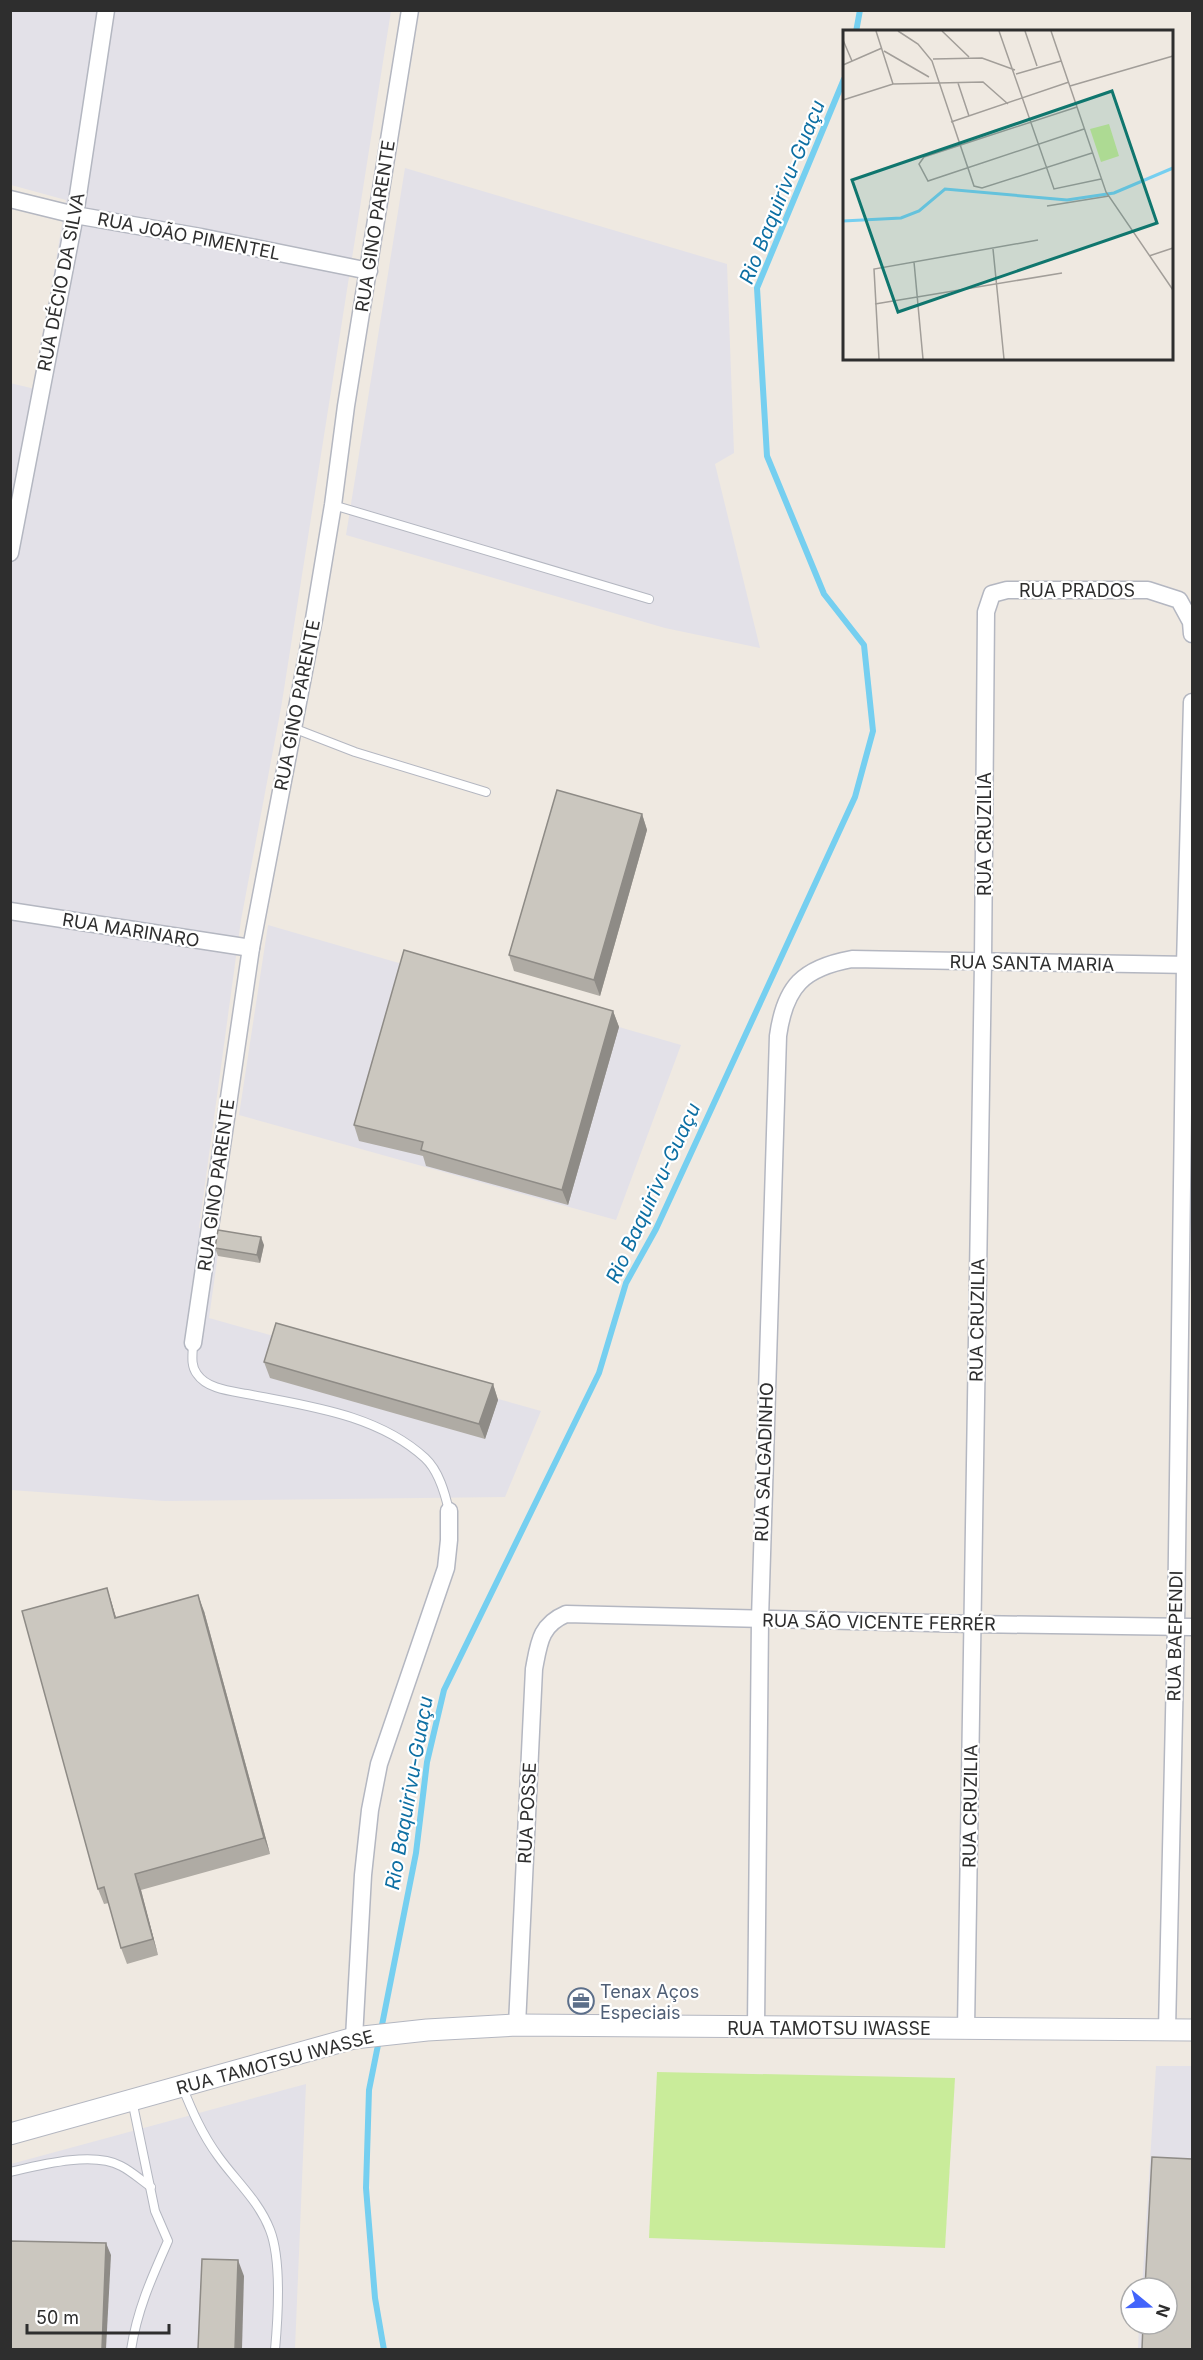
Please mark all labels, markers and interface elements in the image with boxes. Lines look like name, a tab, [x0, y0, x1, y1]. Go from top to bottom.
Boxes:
inset map	[843, 30, 1173, 360]
water label: Rio Baquirivu-Guaçu	[734, 96, 830, 287]
street label: RUA GINO PARENTE	[351, 139, 399, 313]
street label: RUA DÉCIO DA SILVA	[32, 191, 89, 373]
street label: RUA JOÃO PIMENTEL	[96, 207, 282, 264]
street label: RUA PRADOS	[1019, 580, 1135, 601]
street label: RUA GINO PARENTE	[270, 618, 324, 792]
street label: RUA CRUZILIA	[974, 772, 995, 896]
street label: RUA MARINARO	[61, 909, 201, 951]
street label: RUA SANTA MARIA	[949, 951, 1115, 975]
street label: RUA GINO PARENTE	[194, 1098, 238, 1272]
water label: Rio Baquirivu-Guaçu	[601, 1099, 705, 1287]
street label: RUA CRUZILIA	[965, 1258, 989, 1382]
street label: RUA SALGADINHO	[751, 1382, 777, 1542]
street label: RUA BAEPENDI	[1163, 1570, 1187, 1702]
street label: RUA SÃO VICENTE FERRÉR	[762, 1608, 996, 1635]
water label: Rio Baquirivu-Guaçu	[380, 1694, 438, 1892]
street label: RUA CRUZILIA	[958, 1744, 982, 1868]
street label: RUA POSSE	[514, 1762, 540, 1864]
place label: Tenax Aços Especiais	[600, 1981, 699, 2023]
office icon: Tenax Aços Especiais	[566, 1986, 596, 2016]
street label: RUA TAMOTSU IWASSE	[727, 2018, 931, 2039]
street label: RUA TAMOTSU IWASSE	[174, 2026, 376, 2098]
north arrow	[1119, 2276, 1179, 2336]
scale bar	[27, 2297, 170, 2335]
text: N	[1152, 2302, 1175, 2320]
text: 50 m	[36, 2307, 79, 2328]

